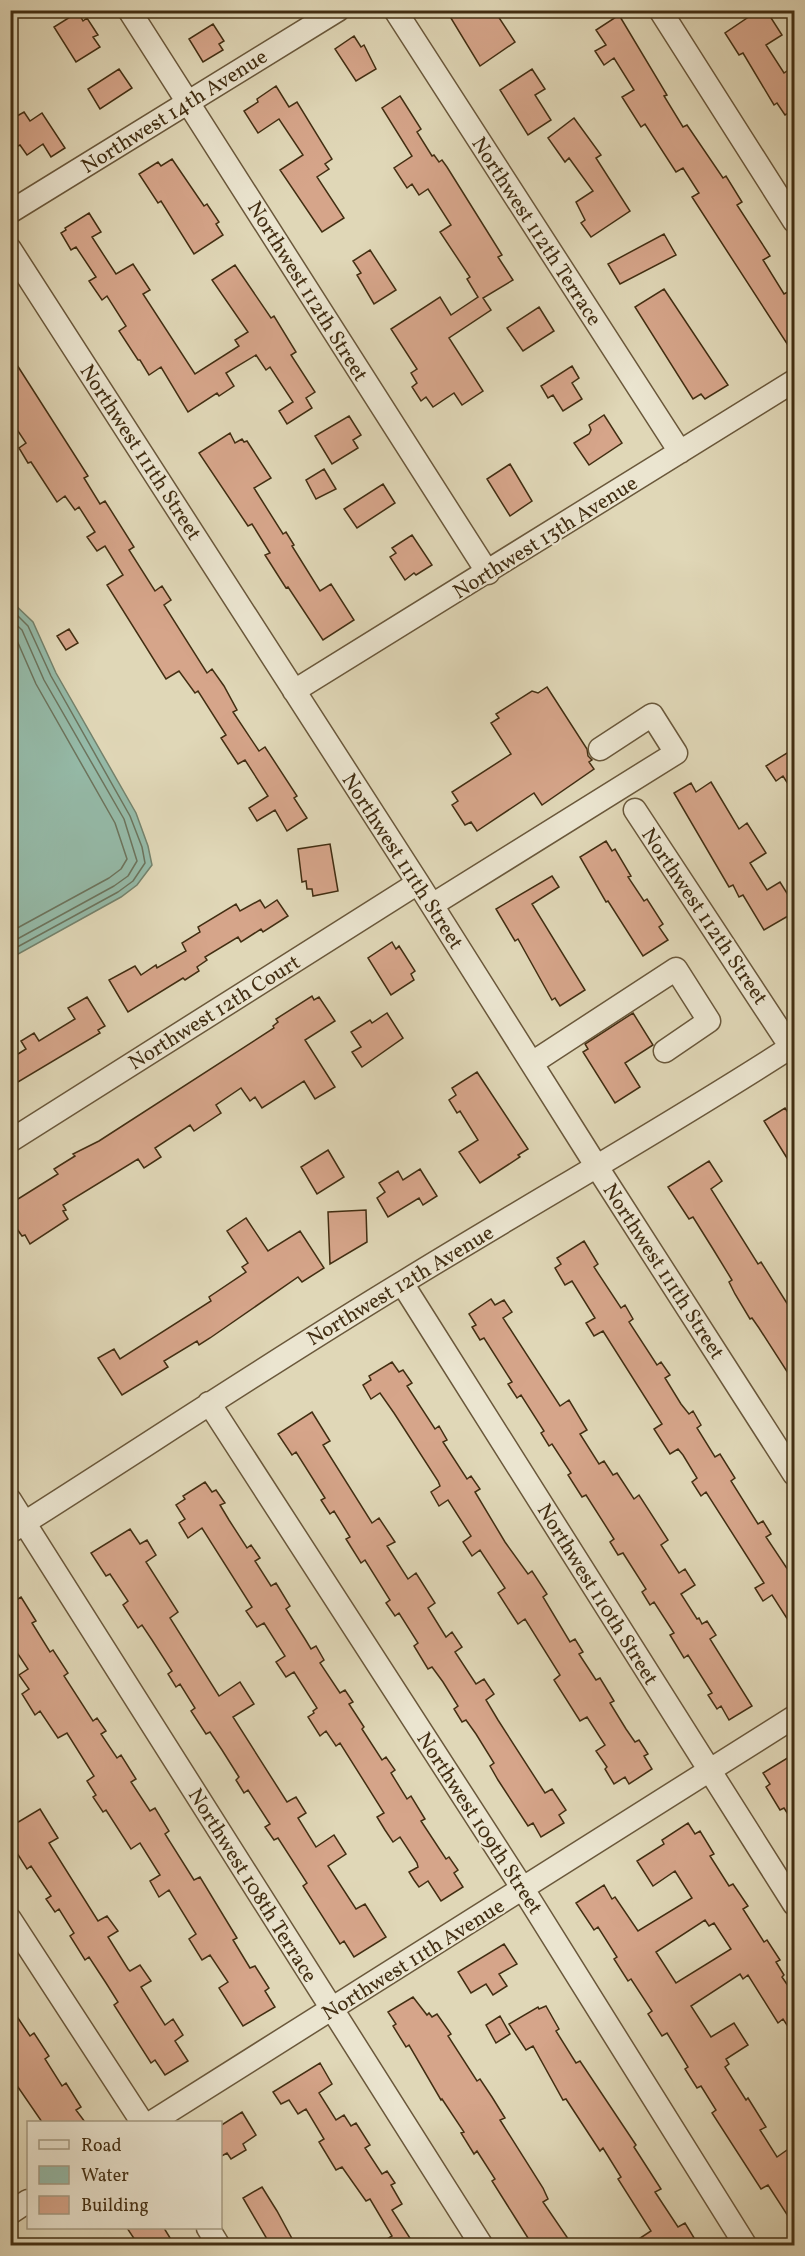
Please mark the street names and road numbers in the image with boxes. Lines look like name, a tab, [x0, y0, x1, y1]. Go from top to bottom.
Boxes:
street label: Northwest 14th Avenue	[76, 43, 274, 181]
street label: Northwest 112th Terrace	[464, 132, 608, 332]
street label: Northwest 112th Street	[239, 196, 374, 388]
street label: Northwest 111th Street	[72, 359, 208, 547]
street label: Northwest 13th Avenue	[448, 470, 644, 607]
street label: Northwest 111th Street	[334, 768, 470, 956]
street label: Northwest 112th Street	[634, 823, 774, 1011]
street label: Northwest 12th Court	[123, 949, 306, 1078]
street label: Northwest 111th Street	[595, 1178, 731, 1366]
street label: Northwest 12th Avenue	[302, 1219, 500, 1354]
street label: Northwest 110th Street	[529, 1498, 664, 1691]
street label: Northwest 109th Street	[409, 1727, 549, 1921]
street label: Northwest 108th Terrace	[180, 1783, 323, 1989]
street label: Northwest 11th Avenue	[317, 1892, 511, 2028]

